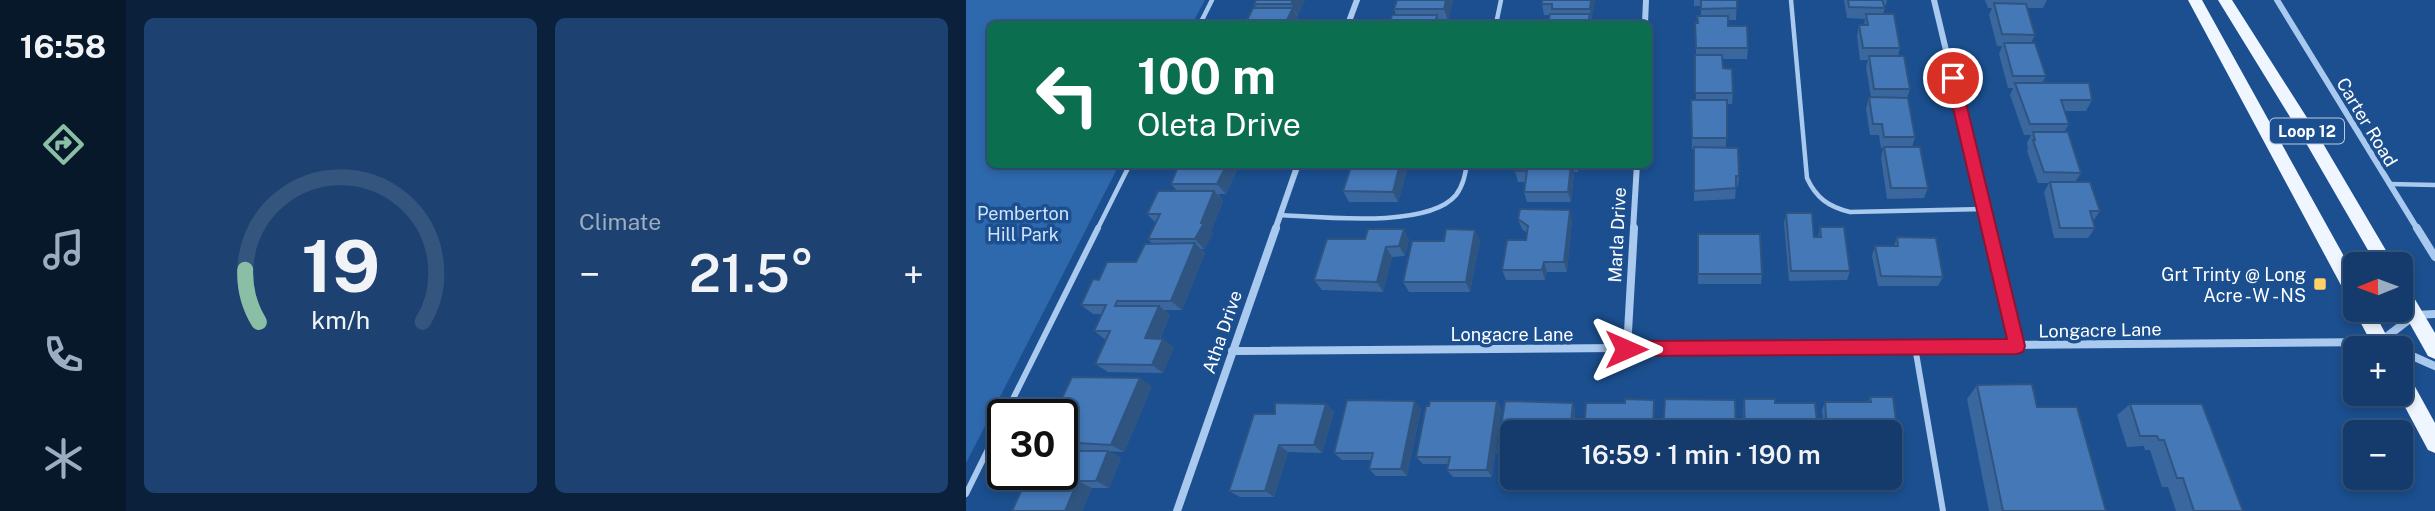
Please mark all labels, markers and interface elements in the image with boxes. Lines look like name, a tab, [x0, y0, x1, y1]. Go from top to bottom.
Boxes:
text: 16:58	[20, 28, 106, 65]
text: 100 m	[1137, 47, 1276, 105]
pin	[1923, 48, 1983, 108]
icon: left	[1022, 49, 1113, 140]
icon: arrive	[1934, 59, 1972, 97]
street label: Carter Road	[2332, 74, 2402, 170]
text: Oleta Drive	[1137, 106, 1301, 143]
road number: Loop 12	[2270, 119, 2344, 144]
icon: directions	[39, 120, 88, 169]
street label: Marla Drive	[1604, 187, 1630, 283]
park label: Pemberton Hill Park	[977, 203, 1069, 245]
text: Climate	[579, 208, 661, 235]
text: 19	[301, 223, 380, 308]
icon: music	[39, 225, 88, 274]
text: 21.5°	[689, 243, 814, 304]
text: −	[579, 252, 600, 297]
text: +	[903, 252, 924, 297]
north arrow	[2343, 252, 2413, 322]
map controls	[2343, 252, 2413, 490]
place label: Grt Trinty @ Long Acre - W - NS	[2161, 264, 2306, 306]
marker: Grt Trinty @ Long Acre - W - NS	[2312, 276, 2328, 292]
street label: Atha Drive	[1198, 288, 1246, 376]
text: km/h	[311, 304, 370, 334]
position arrow	[1589, 312, 1663, 386]
street label: Longacre Lane	[2038, 318, 2162, 342]
street label: Longacre Lane	[1450, 324, 1574, 345]
icon: phone	[39, 330, 88, 379]
button: +	[2343, 336, 2413, 406]
speed limit sign: 30	[987, 399, 1078, 490]
button: −	[2343, 420, 2413, 490]
icon: climate	[39, 434, 88, 483]
text: 16:59 · 1 min · 190 m	[1581, 439, 1821, 470]

